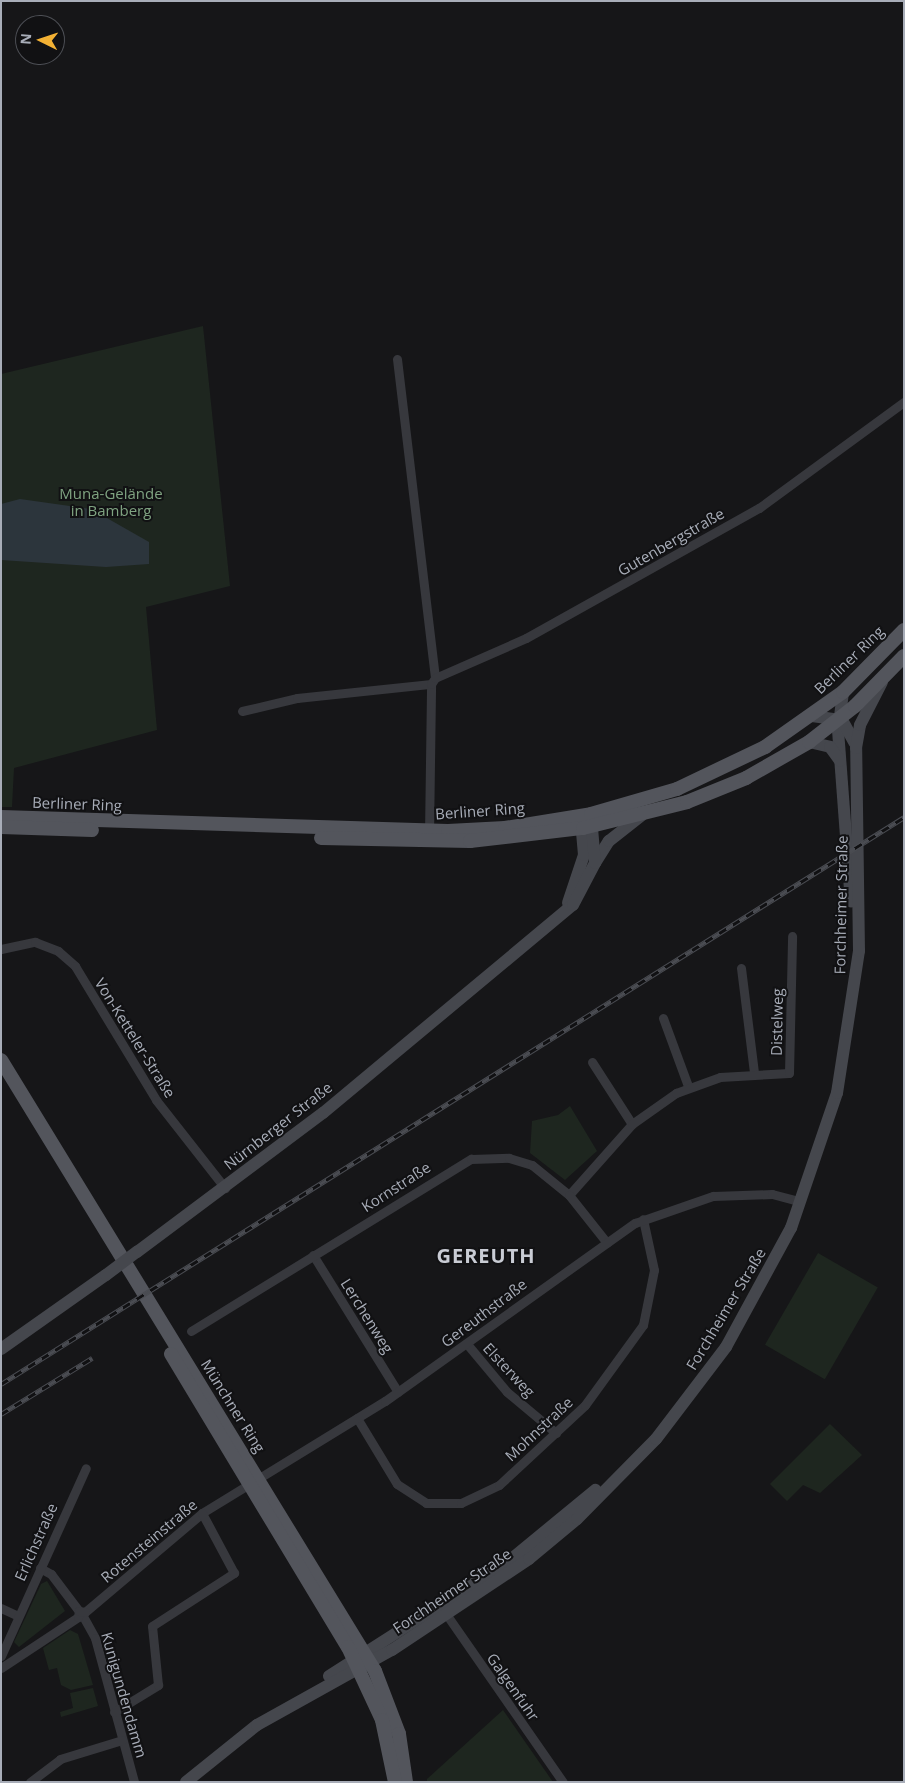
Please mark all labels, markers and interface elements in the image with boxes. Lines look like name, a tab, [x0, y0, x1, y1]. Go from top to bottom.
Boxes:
north arrow	[15, 15, 65, 65]
text: N	[16, 33, 35, 45]
park label: Muna-Gelände in Bamberg	[59, 484, 163, 519]
street label: Gutenbergstraße	[615, 504, 727, 580]
street label: Berliner Ring	[810, 622, 888, 698]
street label: Berliner Ring	[32, 793, 122, 815]
street label: Berliner Ring	[435, 799, 525, 823]
street label: Forchheimer Straße	[831, 835, 851, 975]
street label: Von-Ketteler-Straße	[91, 975, 179, 1101]
street label: Distelweg	[767, 988, 787, 1056]
street label: Nürnberger Straße	[220, 1078, 336, 1174]
street label: Kornstraße	[358, 1158, 434, 1216]
district label: GEREUTH	[436, 1243, 536, 1267]
street label: Forchheimer Straße	[683, 1245, 769, 1373]
street label: Lerchenweg	[337, 1275, 397, 1357]
street label: Gereuthstraße	[438, 1275, 530, 1351]
street label: Elsterweg	[479, 1339, 539, 1401]
street label: Münchner Ring	[197, 1356, 269, 1456]
street label: Mohnstraße	[502, 1393, 576, 1465]
street label: Rotensteinstraße	[97, 1496, 201, 1586]
street label: Erlichstraße	[11, 1500, 61, 1584]
street label: Forchheimer Straße	[389, 1545, 515, 1637]
street label: Kunigundendamm	[97, 1630, 151, 1760]
street label: Galgenfuhr	[483, 1650, 543, 1724]

